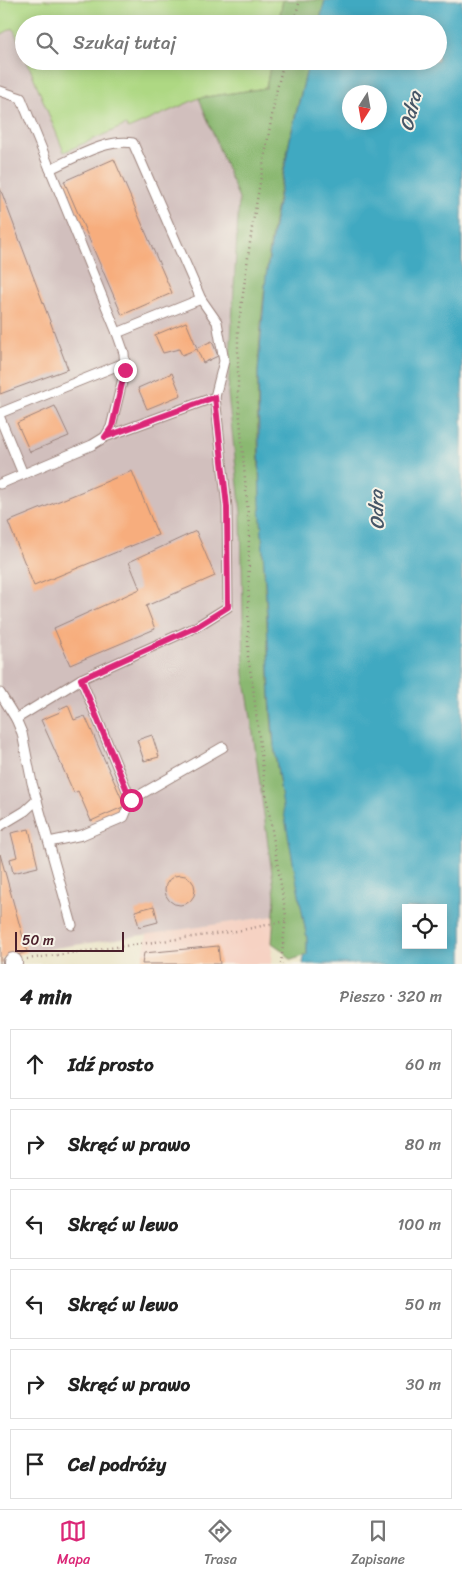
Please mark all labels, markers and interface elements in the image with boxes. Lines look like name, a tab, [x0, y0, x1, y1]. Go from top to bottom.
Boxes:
search box	[15, 15, 447, 70]
text: Szukaj tutaj	[73, 26, 176, 59]
icon: search	[33, 29, 61, 57]
north arrow	[342, 85, 387, 130]
water label: Odra	[390, 86, 432, 134]
route end	[114, 359, 137, 382]
water label: Odra	[359, 488, 394, 530]
route start	[120, 789, 143, 812]
map controls	[402, 904, 447, 949]
button: locate	[402, 904, 447, 949]
text: 50 m	[22, 928, 54, 953]
scale bar	[15, 929, 124, 952]
text: 4 min	[20, 978, 72, 1016]
text: Pieszo · 320 m	[340, 982, 442, 1011]
text: Idź prosto	[68, 1048, 154, 1081]
icon: ahead	[21, 1050, 49, 1078]
text: 60 m	[405, 1050, 441, 1079]
text: Skręć w prawo	[68, 1128, 190, 1161]
icon: right	[21, 1130, 49, 1158]
text: 80 m	[405, 1130, 441, 1159]
text: Skręć w lewo	[68, 1208, 178, 1241]
icon: left	[21, 1210, 49, 1238]
text: 100 m	[397, 1210, 441, 1239]
text: Skręć w lewo	[68, 1288, 178, 1321]
icon: left	[21, 1290, 49, 1318]
text: 50 m	[405, 1290, 441, 1319]
text: Skręć w prawo	[68, 1368, 190, 1401]
icon: right	[21, 1370, 49, 1398]
text: 30 m	[406, 1370, 441, 1399]
text: Cel podróży	[68, 1448, 166, 1481]
icon: arrive	[21, 1450, 49, 1478]
tab: Mapa	[57, 1517, 90, 1572]
tab: Trasa	[204, 1517, 237, 1572]
tab: Zapisane	[351, 1517, 405, 1572]

